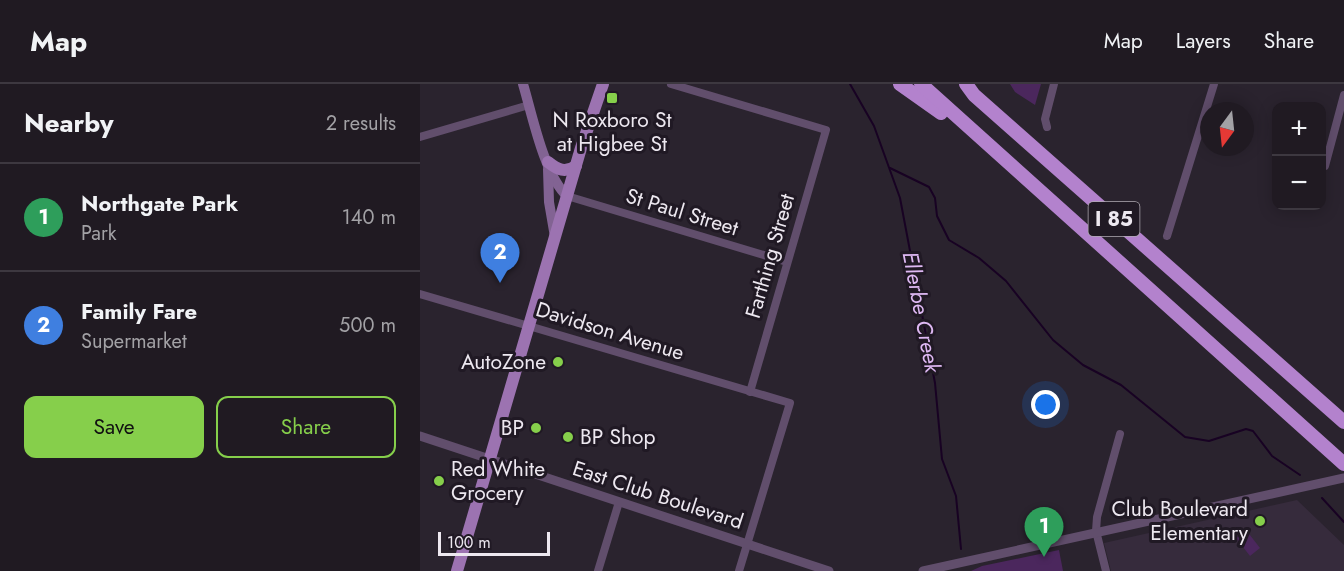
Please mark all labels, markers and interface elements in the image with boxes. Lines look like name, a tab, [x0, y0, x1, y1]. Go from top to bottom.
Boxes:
text: Map	[30, 21, 87, 62]
text: Map	[1104, 26, 1143, 56]
text: Layers	[1176, 26, 1231, 56]
text: Share	[1264, 26, 1314, 56]
marker: N Roxboro St at Higbee St	[605, 91, 619, 105]
north arrow	[1200, 102, 1254, 156]
map controls	[1272, 102, 1326, 210]
button: +	[1272, 102, 1326, 156]
text: Nearby	[24, 104, 113, 142]
place label: N Roxboro St at Higbee St	[553, 105, 671, 159]
text: 2 results	[326, 109, 396, 138]
button: −	[1272, 156, 1326, 210]
street label: St Paul Street	[622, 181, 742, 243]
text: Northgate Park	[81, 187, 238, 219]
street label: Farthing Street	[738, 190, 802, 322]
road number: I 85	[1088, 202, 1140, 236]
text: 1	[38, 203, 49, 232]
text: 140 m	[342, 203, 396, 232]
text: Park	[81, 219, 117, 248]
pin: 2	[480, 234, 520, 283]
water label: Ellerbe Creek	[895, 249, 950, 377]
street label: Davidson Avenue	[532, 294, 688, 368]
text: Family Fare	[81, 295, 197, 327]
text: 2	[37, 311, 50, 340]
text: 500 m	[339, 311, 396, 340]
text: Supermarket	[81, 327, 187, 356]
place label: AutoZone	[461, 347, 546, 377]
marker: AutoZone	[551, 355, 565, 369]
your location	[1031, 390, 1060, 419]
button: Save	[24, 396, 204, 458]
button: Share	[216, 396, 396, 458]
place label: BP	[501, 413, 524, 443]
marker: BP	[529, 421, 543, 435]
place label: BP Shop	[580, 422, 656, 452]
marker: BP Shop	[561, 430, 575, 444]
street label: East Club Boulevard	[569, 453, 747, 537]
place label: Red White Grocery	[451, 454, 545, 508]
marker: Red White Grocery	[432, 474, 446, 488]
place label: Club Boulevard Elementary	[1111, 494, 1249, 548]
pin: 1	[1024, 508, 1064, 557]
marker: Club Boulevard Elementary	[1253, 514, 1267, 528]
scale bar	[438, 529, 550, 556]
text: 100 m	[447, 531, 491, 554]

